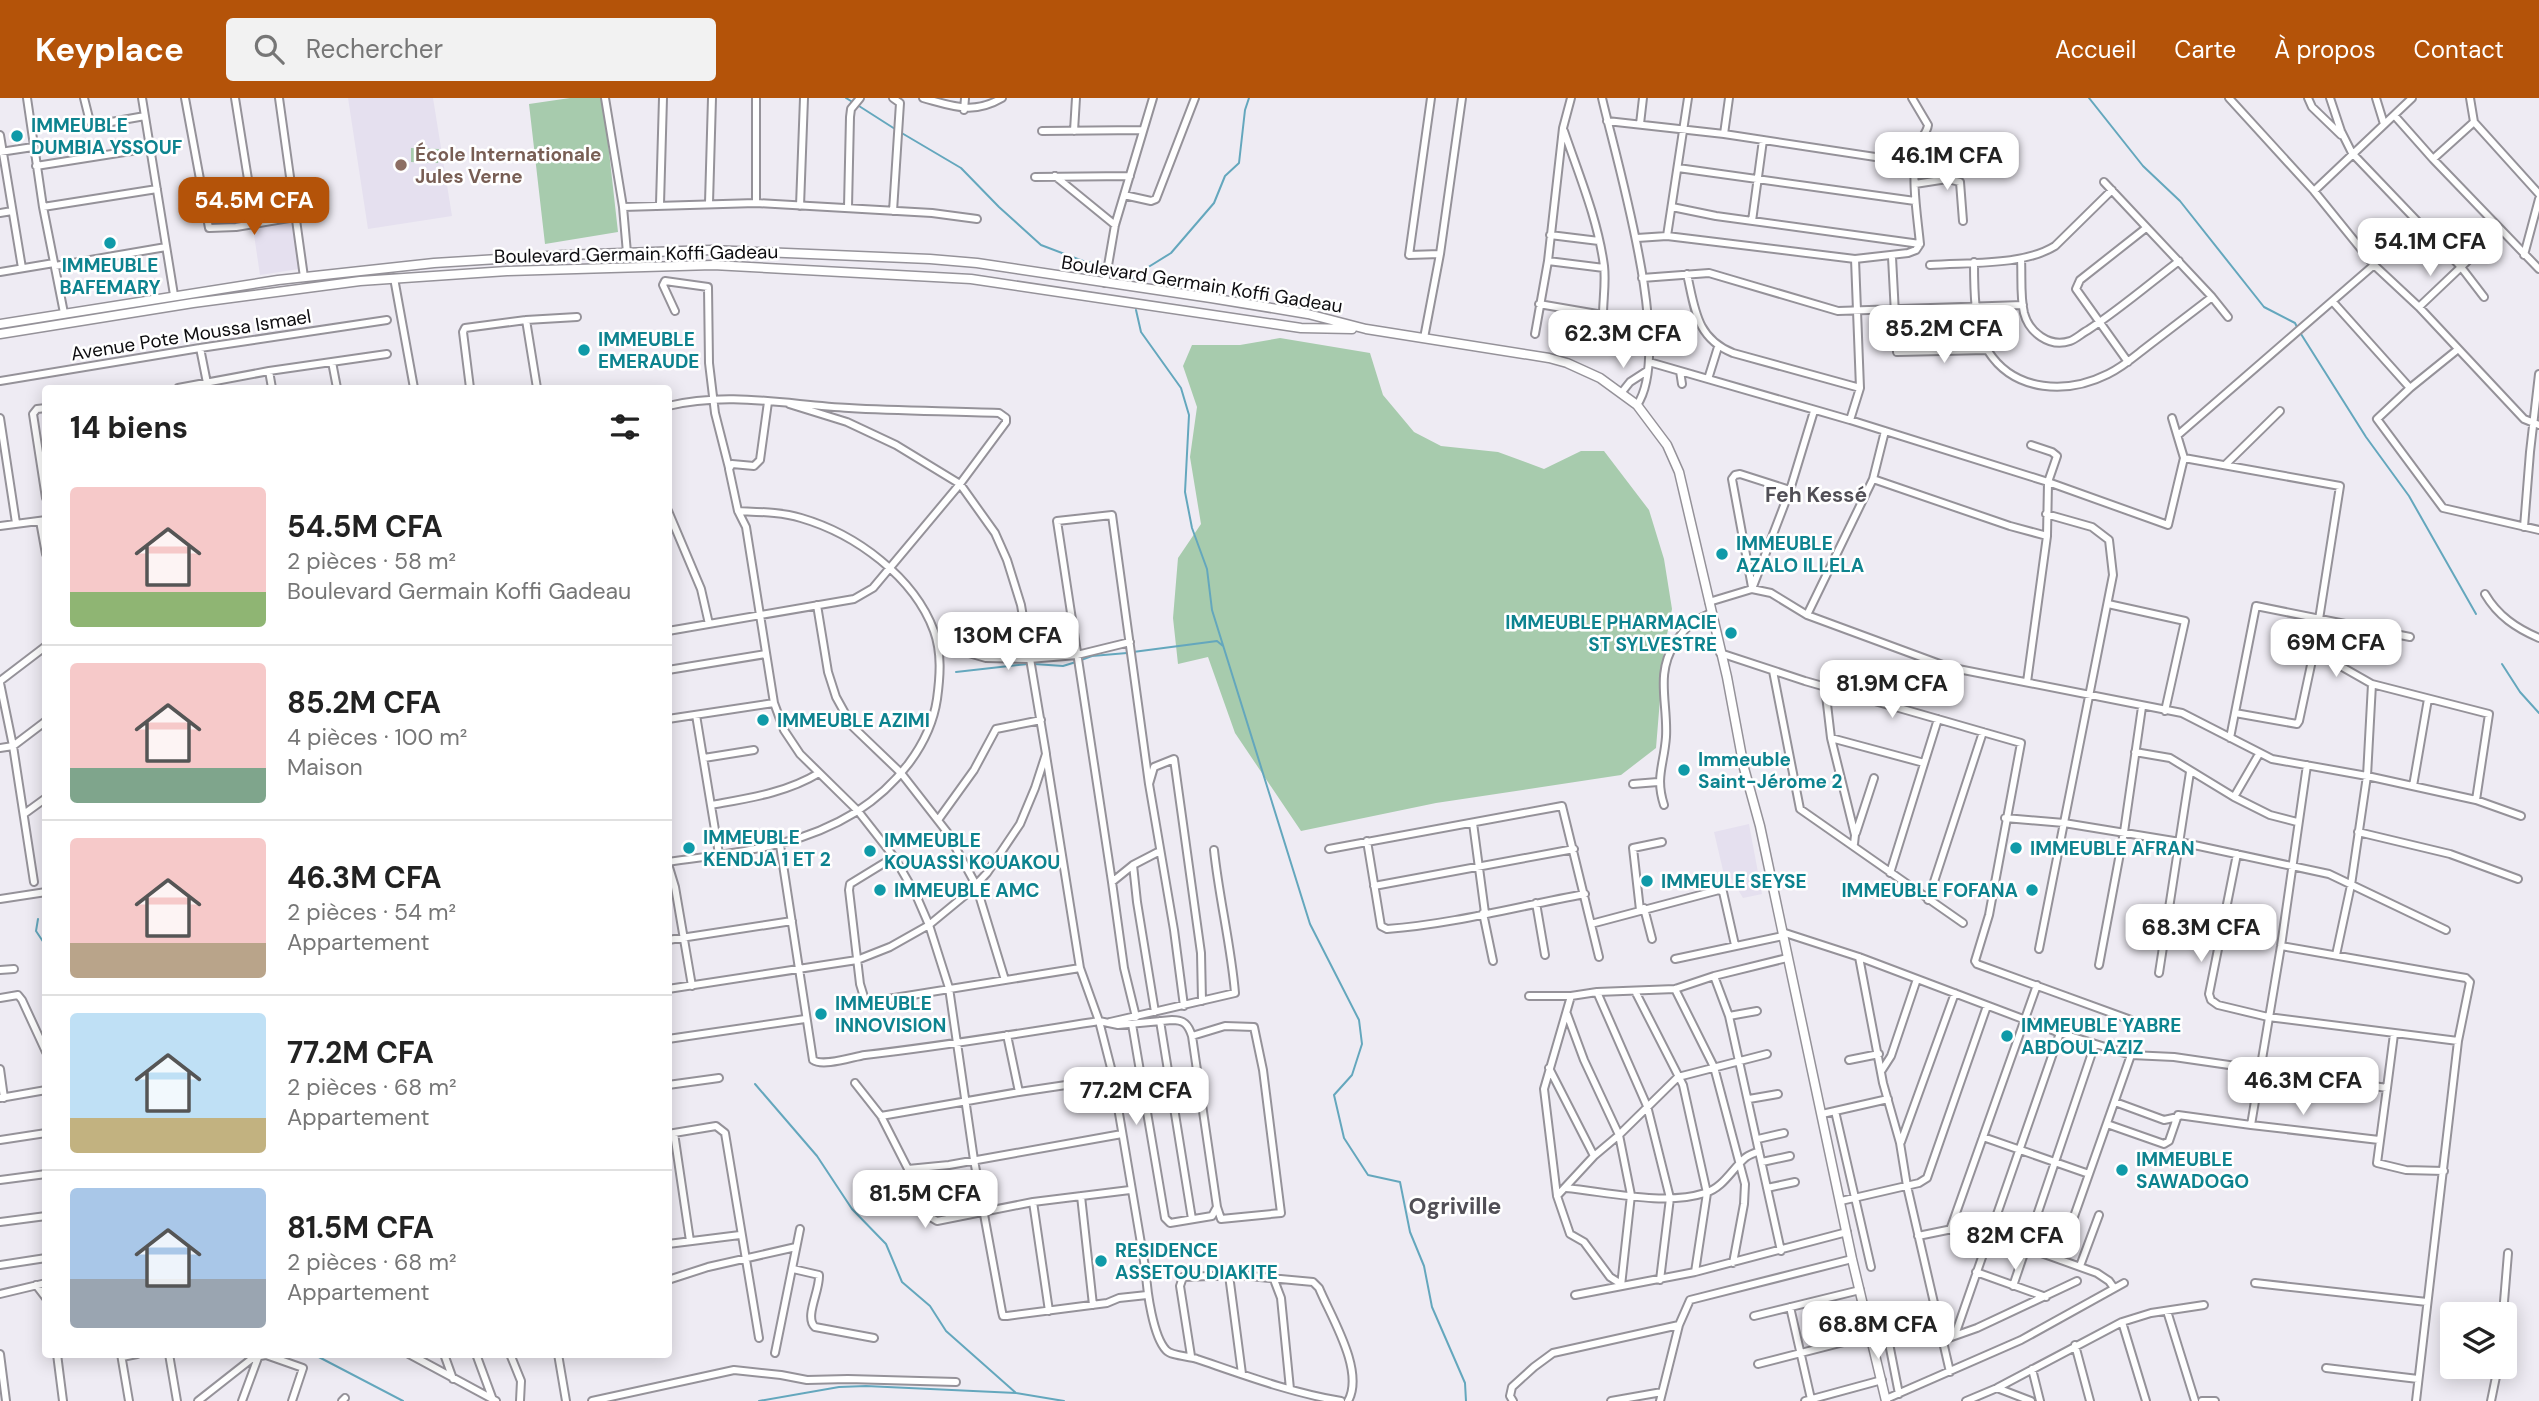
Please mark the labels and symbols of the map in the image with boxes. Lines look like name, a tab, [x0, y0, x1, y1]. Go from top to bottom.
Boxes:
place label: IMMEUBLE DUMBIA YSSOUF	[31, 113, 182, 160]
marker: IMMEUBLE DUMBIA YSSOUF	[9, 128, 25, 144]
pin: 46.1M CFA	[1867, 132, 2027, 192]
place label: École Internationale Jules Verne	[415, 142, 601, 189]
marker: École Internationale Jules Verne	[393, 157, 409, 173]
pin: 54.5M CFA	[174, 178, 334, 237]
pin: 54.1M CFA	[2350, 218, 2510, 278]
marker: IMMEUBLE BAFEMARY	[102, 235, 118, 251]
street label: Boulevard Germain Koffi Gadeau	[494, 239, 778, 269]
street label: Boulevard Germain Koffi Gadeau	[1060, 249, 1344, 319]
place label: IMMEUBLE BAFEMARY	[59, 253, 161, 300]
street label: Avenue Pote Moussa Ismael	[69, 304, 313, 366]
pin: 85.2M CFA	[1864, 306, 2024, 365]
pin: 62.3M CFA	[1543, 310, 1703, 370]
place label: IMMEUBLE EMERAUDE	[598, 327, 699, 374]
marker: IMMEUBLE EMERAUDE	[576, 342, 592, 358]
district label: Feh Kessé	[1765, 481, 1867, 509]
place label: IMMEUBLE AZALO ILLELA	[1736, 531, 1865, 578]
marker: IMMEUBLE AZALO ILLELA	[1714, 546, 1730, 562]
place label: IMMEUBLE PHARMACIE ST SYLVESTRE	[1505, 610, 1717, 657]
pin: 130M CFA	[936, 612, 1080, 672]
pin: 69M CFA	[2271, 620, 2401, 679]
marker: IMMEUBLE PHARMACIE ST SYLVESTRE	[1723, 625, 1739, 641]
pin: 81.9M CFA	[1812, 660, 1972, 720]
place label: IMMEUBLE AZIMI	[777, 708, 930, 733]
marker: IMMEUBLE AZIMI	[755, 712, 771, 728]
place label: Immeuble Saint-Jérome 2	[1698, 747, 1842, 794]
marker: Immeuble Saint-Jérome 2	[1676, 762, 1692, 778]
place label: IMMEUBLE KENDJA 1 ET 2	[703, 825, 831, 872]
place label: IMMEUBLE KOUASSI KOUAKOU	[884, 828, 1060, 875]
place label: IMMEUBLE AFRAN	[2030, 836, 2195, 861]
marker: IMMEUBLE KENDJA 1 ET 2	[681, 840, 697, 856]
marker: IMMEUBLE AFRAN	[2008, 840, 2024, 856]
marker: IMMEUBLE KOUASSI KOUAKOU	[862, 843, 878, 859]
place label: IMMEULE SEYSE	[1661, 869, 1806, 894]
marker: IMMEULE SEYSE	[1639, 873, 1655, 889]
place label: IMMEUBLE AMC	[894, 878, 1040, 903]
place label: IMMEUBLE FOFANA	[1841, 878, 2019, 903]
marker: IMMEUBLE AMC	[872, 882, 888, 898]
marker: IMMEUBLE FOFANA	[2024, 882, 2040, 898]
pin: 68.3M CFA	[2121, 904, 2281, 964]
place label: IMMEUBLE INNOVISION	[835, 991, 946, 1038]
marker: IMMEUBLE INNOVISION	[813, 1006, 829, 1022]
place label: IMMEUBLE YABRE ABDOUL AZIZ	[2021, 1013, 2181, 1060]
marker: IMMEUBLE YABRE ABDOUL AZIZ	[1999, 1028, 2015, 1044]
pin: 46.3M CFA	[2223, 1058, 2383, 1117]
pin: 77.2M CFA	[1056, 1068, 1216, 1127]
place label: IMMEUBLE SAWADOGO	[2136, 1147, 2249, 1194]
marker: IMMEUBLE SAWADOGO	[2114, 1162, 2130, 1178]
pin: 81.5M CFA	[845, 1170, 1005, 1230]
district label: Ogriville	[1409, 1191, 1501, 1221]
pin: 82M CFA	[1950, 1212, 2080, 1272]
place label: RESIDENCE ASSETOU DIAKITE	[1115, 1238, 1278, 1285]
marker: RESIDENCE ASSETOU DIAKITE	[1093, 1253, 1109, 1269]
pin: 68.8M CFA	[1798, 1302, 1958, 1361]

